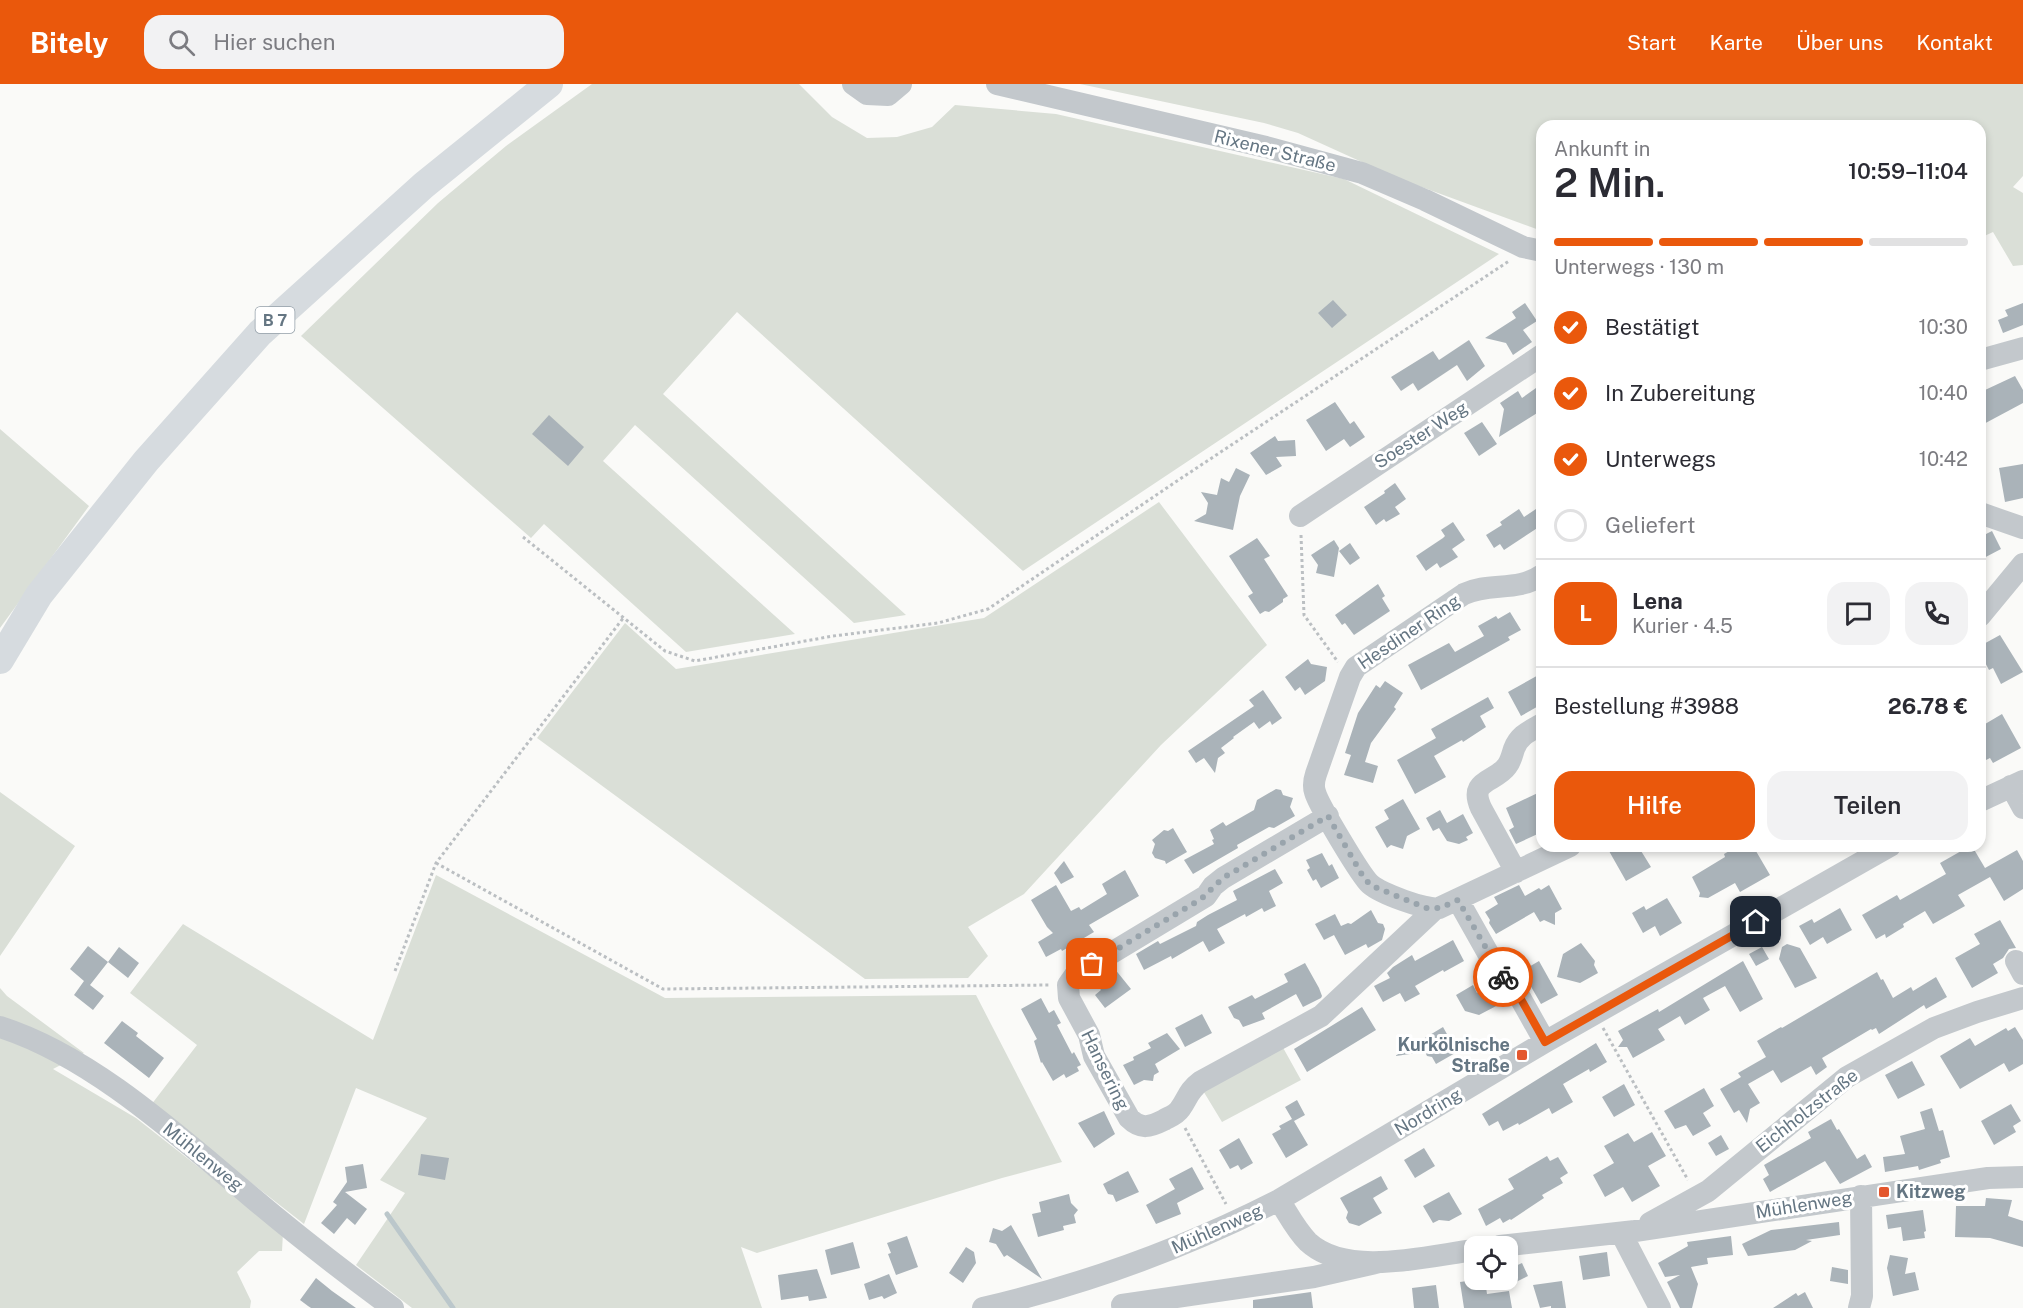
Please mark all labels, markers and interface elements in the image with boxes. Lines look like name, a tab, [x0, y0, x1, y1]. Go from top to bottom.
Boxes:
search box	[144, 15, 564, 69]
text: Bitely	[30, 26, 108, 59]
icon: search	[165, 26, 198, 59]
text: Hier suchen	[213, 29, 336, 55]
text: Start	[1627, 30, 1676, 55]
text: Karte	[1709, 30, 1763, 55]
text: Über uns	[1796, 30, 1883, 55]
text: Kontakt	[1916, 30, 1993, 55]
street label: Rixener Straße	[1212, 125, 1338, 176]
text: Ankunft in	[1554, 137, 1650, 161]
text: 10:59–11:04	[1848, 158, 1968, 184]
text: 2 Min.	[1554, 160, 1665, 206]
text: Unterwegs · 130 m	[1554, 255, 1724, 279]
road number: B 7	[256, 307, 294, 333]
icon: check	[1554, 311, 1587, 344]
text: Bestätigt	[1605, 314, 1700, 340]
text: 10:30	[1918, 315, 1968, 339]
icon: check	[1554, 377, 1587, 410]
text: In Zubereitung	[1605, 380, 1756, 406]
text: 10:40	[1918, 381, 1968, 405]
street label: Soester Weg	[1370, 397, 1471, 473]
icon: check	[1554, 443, 1587, 476]
text: Unterwegs	[1605, 446, 1716, 472]
text: 10:42	[1919, 447, 1968, 471]
text: Geliefert	[1605, 512, 1695, 538]
button: chat	[1827, 582, 1890, 645]
button: phone	[1905, 582, 1968, 645]
text: Lena	[1632, 588, 1683, 614]
street label: Hesdiner Ring	[1354, 590, 1464, 673]
text: L	[1579, 600, 1592, 626]
text: Kurier · 4.5	[1632, 614, 1733, 638]
text: Bestellung #3988	[1554, 693, 1739, 719]
text: 26.78 €	[1888, 693, 1968, 719]
button: Hilfe	[1554, 771, 1755, 840]
button: Teilen	[1767, 771, 1968, 840]
pin	[1730, 896, 1781, 947]
icon: home	[1739, 905, 1772, 938]
pin	[1066, 938, 1117, 989]
icon: bag	[1075, 947, 1108, 980]
courier	[1473, 947, 1533, 1007]
icon: bike	[1487, 961, 1520, 994]
street label: Hansering	[1077, 1026, 1134, 1113]
place label: Kurkölnische Straße	[1398, 1034, 1510, 1076]
marker: Kurkölnische Straße	[1515, 1048, 1529, 1062]
street label: Eichholzstraße	[1752, 1064, 1862, 1157]
street label: Nordring	[1390, 1083, 1465, 1140]
street label: Mühlenweg	[159, 1118, 248, 1195]
place label: Kitzweg	[1896, 1181, 1966, 1202]
marker: Kitzweg	[1877, 1185, 1891, 1199]
street label: Mühlenweg	[1754, 1187, 1854, 1222]
street label: Mühlenweg	[1168, 1199, 1266, 1258]
map controls	[1464, 1236, 1518, 1290]
button: locate	[1464, 1236, 1518, 1290]

